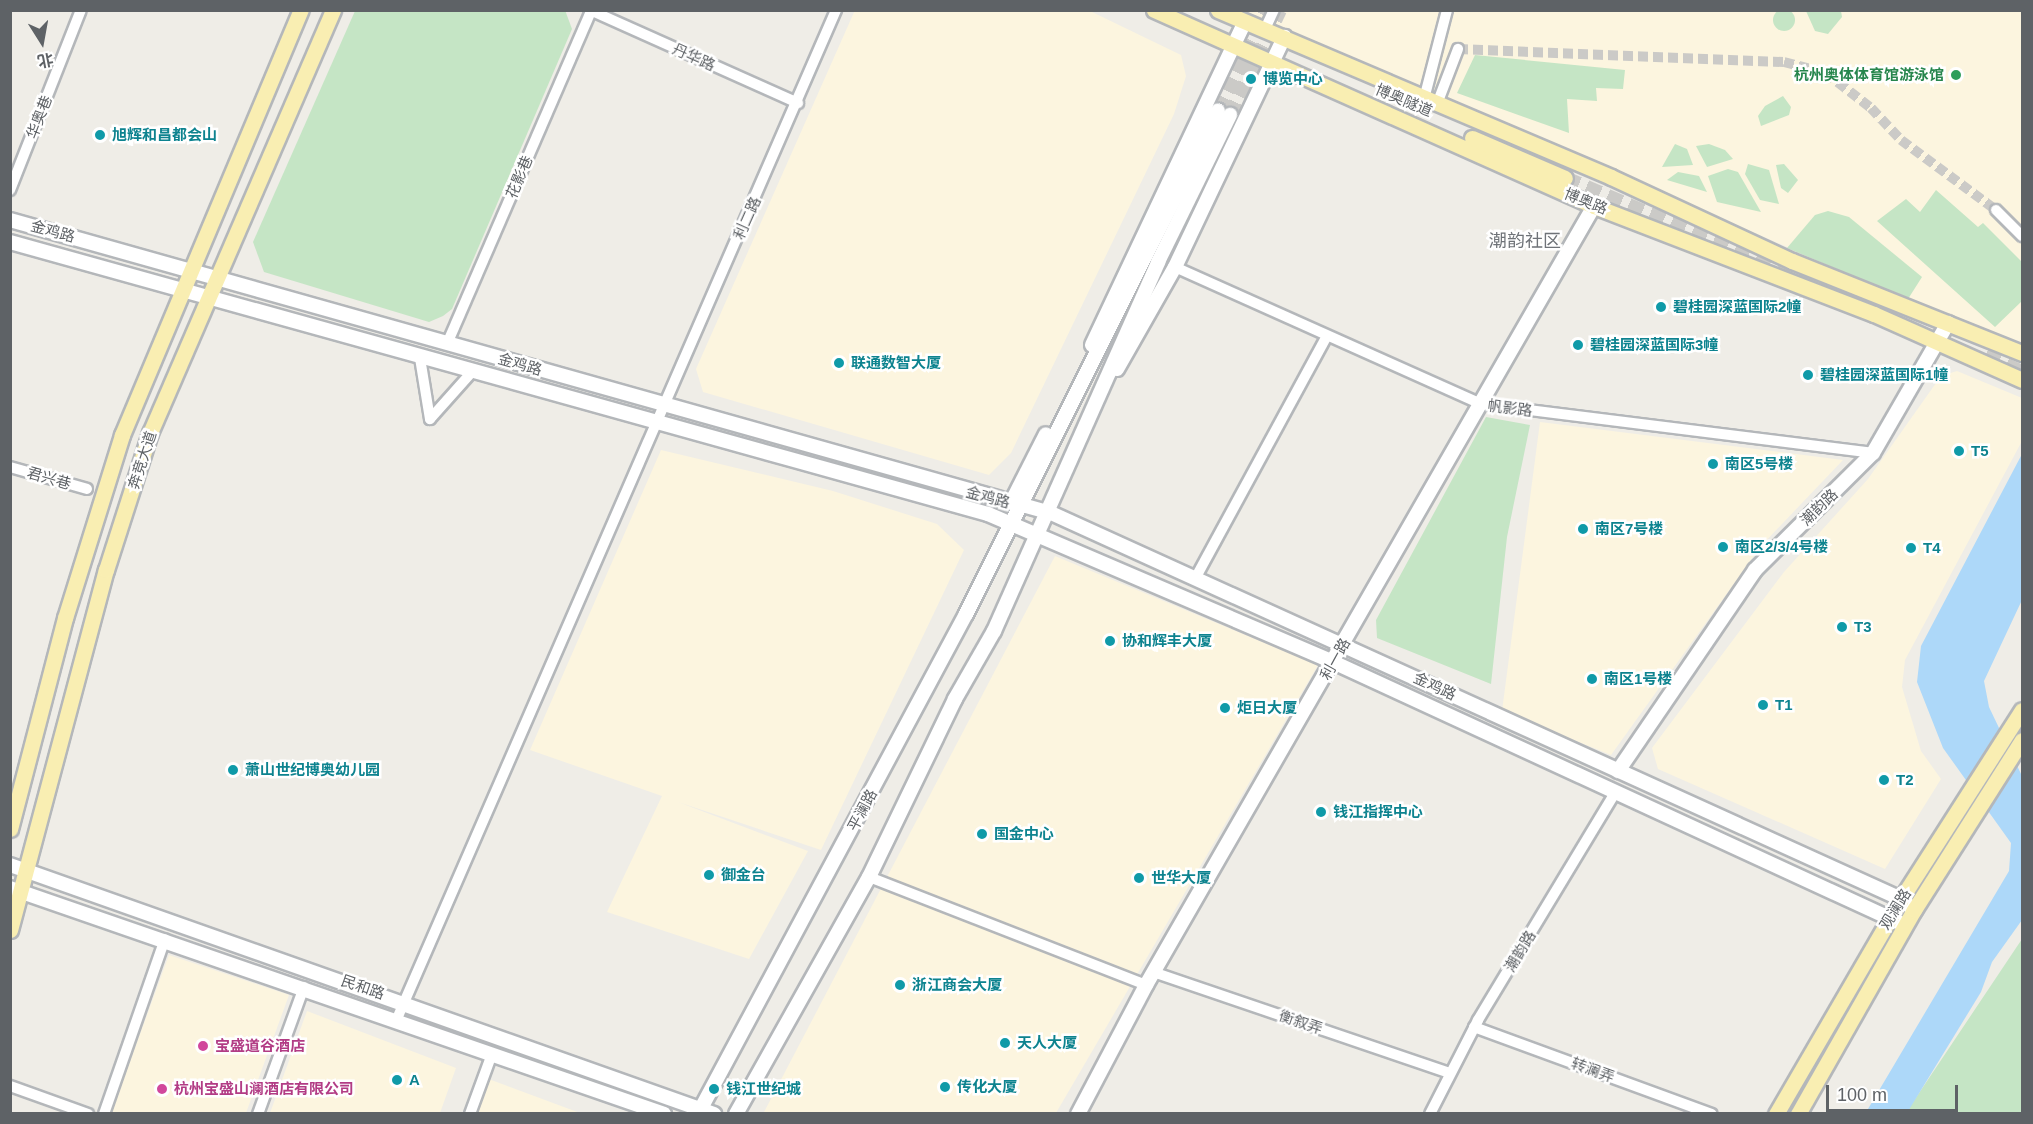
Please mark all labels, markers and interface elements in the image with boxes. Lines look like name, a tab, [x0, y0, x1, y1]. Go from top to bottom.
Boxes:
north arrow	[12, 12, 72, 72]
street label: 丹华路	[670, 40, 718, 74]
text: 北	[36, 50, 55, 70]
place label: 杭州奥体体育馆游泳馆	[1794, 66, 1944, 84]
marker: 杭州奥体体育馆游泳馆	[1949, 68, 1963, 82]
place label: 博览中心	[1263, 70, 1323, 88]
marker: 博览中心	[1244, 72, 1258, 86]
street label: 博奥隧道	[1373, 80, 1435, 120]
street label: 华奥巷	[23, 93, 55, 141]
place label: 旭辉和昌都会山	[112, 126, 217, 144]
marker: 旭辉和昌都会山	[93, 128, 107, 142]
street label: 花影巷	[502, 153, 536, 201]
street label: 博奥路	[1562, 184, 1610, 218]
street label: 利二路	[730, 194, 764, 242]
street label: 金鸡路	[29, 216, 77, 246]
district label: 潮韵社区	[1489, 230, 1561, 252]
place label: 碧桂园深蓝国际2幢	[1673, 298, 1801, 316]
marker: 碧桂园深蓝国际2幢	[1654, 300, 1668, 314]
place label: 碧桂园深蓝国际3幢	[1590, 336, 1718, 354]
marker: 碧桂园深蓝国际3幢	[1571, 338, 1585, 352]
street label: 金鸡路	[496, 349, 544, 379]
place label: 联通数智大厦	[851, 354, 941, 372]
marker: 联通数智大厦	[832, 356, 846, 370]
place label: 碧桂园深蓝国际1幢	[1820, 366, 1948, 384]
marker: 碧桂园深蓝国际1幢	[1801, 368, 1815, 382]
street label: 帆影路	[1487, 396, 1533, 420]
street label: 奔竞大道	[124, 429, 160, 491]
place label: T5	[1971, 442, 1989, 460]
marker: T5	[1952, 444, 1966, 458]
place label: 南区5号楼	[1725, 455, 1793, 473]
marker: 南区5号楼	[1706, 457, 1720, 471]
street label: 君兴巷	[25, 463, 73, 493]
street label: 金鸡路	[964, 482, 1012, 512]
street label: 潮韵路	[1797, 485, 1841, 529]
place label: 南区7号楼	[1595, 520, 1663, 538]
marker: 南区7号楼	[1576, 522, 1590, 536]
place label: 南区2/3/4号楼	[1735, 538, 1828, 556]
place label: T4	[1923, 539, 1941, 557]
marker: 南区2/3/4号楼	[1716, 540, 1730, 554]
marker: T4	[1904, 541, 1918, 555]
place label: T3	[1854, 618, 1872, 636]
marker: T3	[1835, 620, 1849, 634]
place label: 协和辉丰大厦	[1122, 632, 1212, 650]
marker: 协和辉丰大厦	[1103, 634, 1117, 648]
street label: 利一路	[1316, 635, 1354, 683]
street label: 金鸡路	[1411, 668, 1459, 704]
place label: 南区1号楼	[1604, 670, 1672, 688]
marker: 南区1号楼	[1585, 672, 1599, 686]
place label: T1	[1775, 696, 1793, 714]
marker: T1	[1756, 698, 1770, 712]
place label: 炬日大厦	[1237, 699, 1297, 717]
marker: 炬日大厦	[1218, 701, 1232, 715]
place label: 萧山世纪博奥幼儿园	[245, 761, 380, 779]
marker: 萧山世纪博奥幼儿园	[226, 763, 240, 777]
place label: T2	[1896, 771, 1914, 789]
marker: T2	[1877, 773, 1891, 787]
street label: 平澜路	[843, 786, 881, 834]
place label: 钱江指挥中心	[1333, 803, 1423, 821]
marker: 钱江指挥中心	[1314, 805, 1328, 819]
place label: 国金中心	[994, 825, 1054, 843]
marker: 国金中心	[975, 827, 989, 841]
place label: 御金台	[721, 866, 766, 884]
marker: 御金台	[702, 868, 716, 882]
place label: 世华大厦	[1151, 869, 1211, 887]
marker: 世华大厦	[1132, 871, 1146, 885]
street label: 观澜路	[1875, 885, 1915, 933]
street label: 潮韵路	[1501, 927, 1539, 975]
street label: 民和路	[339, 971, 387, 1003]
place label: 浙江商会大厦	[912, 976, 1002, 994]
marker: 浙江商会大厦	[893, 978, 907, 992]
street label: 衡叙弄	[1277, 1006, 1325, 1038]
place label: 天人大厦	[1017, 1034, 1077, 1052]
marker: 天人大厦	[998, 1036, 1012, 1050]
place label: 宝盛道谷酒店	[215, 1037, 305, 1055]
marker: 宝盛道谷酒店	[196, 1039, 210, 1053]
street label: 转澜弄	[1569, 1054, 1617, 1086]
place label: A	[409, 1071, 420, 1089]
marker: A	[390, 1073, 404, 1087]
scale bar	[1829, 1073, 1961, 1111]
place label: 传化大厦	[957, 1078, 1017, 1096]
place label: 杭州宝盛山澜酒店有限公司	[174, 1080, 354, 1098]
place label: 钱江世纪城	[726, 1080, 801, 1098]
marker: 传化大厦	[938, 1080, 952, 1094]
marker: 杭州宝盛山澜酒店有限公司	[155, 1082, 169, 1096]
marker: 钱江世纪城	[707, 1082, 721, 1096]
text: 100 m	[1837, 1085, 1887, 1105]

